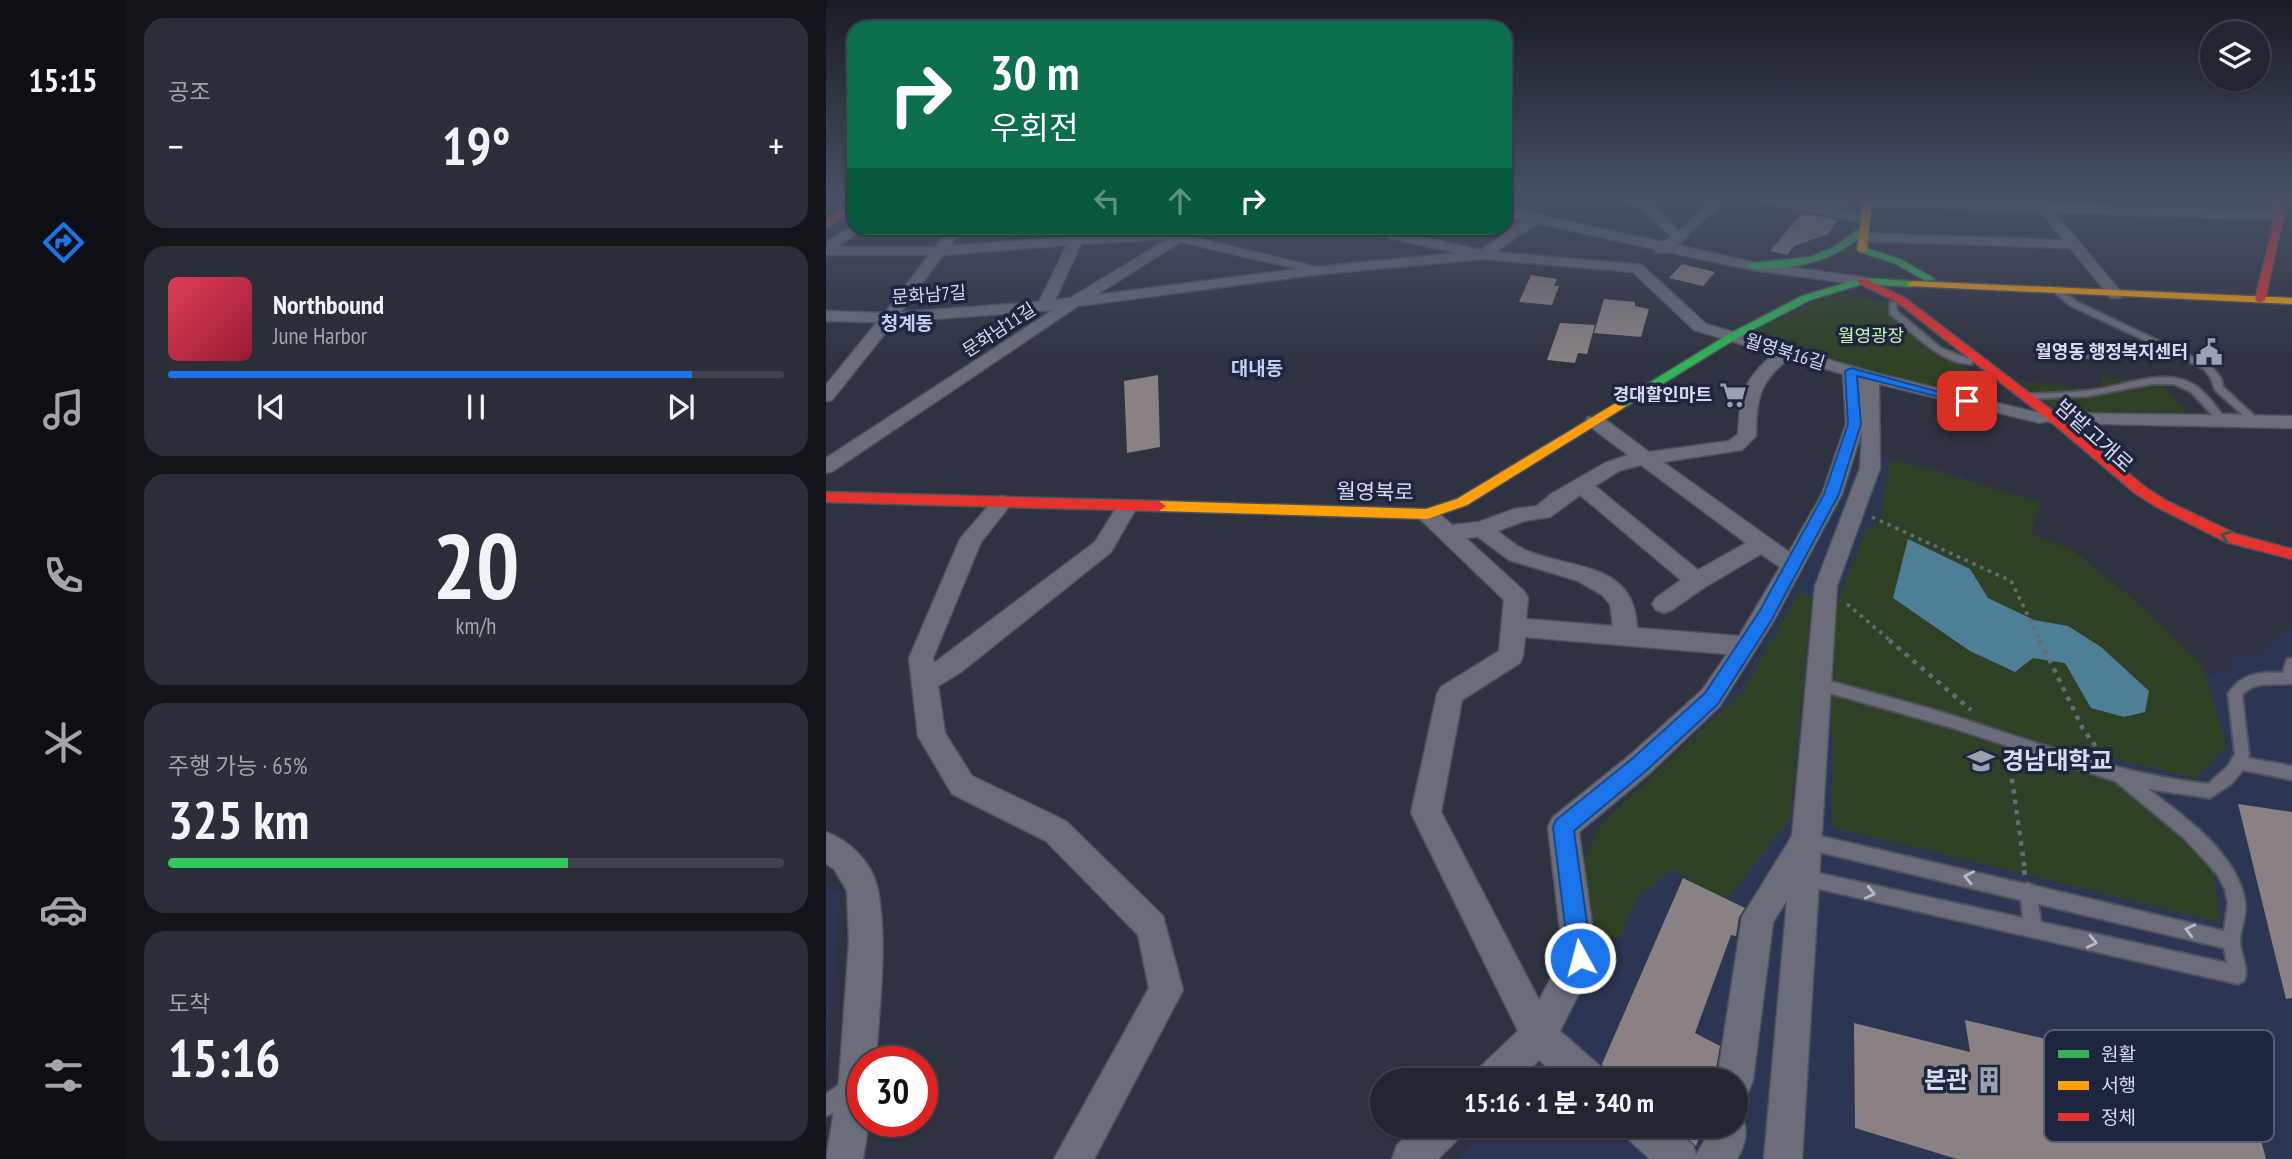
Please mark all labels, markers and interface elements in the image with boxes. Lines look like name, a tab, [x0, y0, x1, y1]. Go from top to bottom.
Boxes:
map controls	[2200, 21, 2270, 91]
button: layers	[2200, 21, 2270, 91]
text: 30 m	[990, 40, 1079, 104]
icon: right	[875, 49, 966, 140]
text: 15:15	[28, 59, 98, 101]
text: 공조	[168, 77, 210, 106]
text: 우회전	[990, 106, 1078, 148]
text: 19°	[442, 112, 510, 179]
text: −	[168, 121, 184, 170]
text: +	[768, 121, 784, 170]
icon: left	[1088, 182, 1126, 220]
icon: ahead	[1161, 182, 1199, 220]
icon: right	[1234, 182, 1272, 220]
icon: directions	[39, 218, 88, 267]
street label: 문화남7길	[891, 280, 967, 309]
text: Northbound	[273, 288, 384, 321]
street label: 문화남11길	[958, 297, 1040, 362]
district label: 청계동	[881, 311, 933, 335]
text: June Harbor	[273, 321, 367, 350]
park label: 월영광장	[1838, 324, 1904, 347]
street label: 월영북16길	[1742, 328, 1828, 375]
public building icon: 월영동 행정복지센터	[2194, 337, 2224, 367]
place label: 월영동 행정복지센터	[2035, 340, 2188, 363]
district label: 대내동	[1231, 356, 1283, 380]
pin	[1937, 371, 1997, 431]
supermarket icon: 경대할인마트	[1718, 380, 1748, 410]
icon: arrive	[1948, 382, 1986, 420]
place label: 경대할인마트	[1613, 383, 1712, 406]
icon: music	[39, 385, 88, 434]
icon: previous	[252, 388, 290, 426]
icon: pause	[457, 388, 495, 426]
icon: next	[662, 388, 700, 426]
street label: 밤밭고개로	[2049, 393, 2139, 478]
street label: 월영북로	[1336, 477, 1414, 506]
text: 20	[433, 506, 520, 624]
one-way arrow	[2221, 530, 2233, 544]
icon: phone	[39, 551, 88, 600]
text: km/h	[456, 611, 496, 640]
icon: climate	[39, 718, 88, 767]
place label: 경남대학교	[2002, 745, 2112, 776]
school or university icon: 경남대학교	[1966, 746, 1996, 776]
text: 주행 가능 · 65%	[168, 751, 308, 780]
text: 325 km	[168, 786, 309, 853]
one-way arrow	[1963, 871, 1975, 886]
icon: car	[39, 885, 88, 934]
one-way arrow	[1864, 885, 1876, 899]
position arrow	[1543, 921, 1617, 995]
one-way arrow	[2184, 924, 2196, 939]
one-way arrow	[2086, 934, 2098, 949]
text: 도착	[168, 989, 210, 1018]
text: 15:16	[168, 1024, 280, 1091]
legend	[2044, 1030, 2274, 1142]
text: 원활	[2101, 1042, 2136, 1066]
speed limit sign: 30	[847, 1046, 938, 1137]
icon: filters	[39, 1051, 88, 1100]
place label: 본관	[1924, 1064, 1968, 1095]
building icon: 본관	[1974, 1065, 2004, 1095]
text: 서행	[2101, 1073, 2136, 1097]
text: 15:16 · 1 분 · 340 m	[1464, 1086, 1654, 1119]
text: 정체	[2101, 1105, 2136, 1129]

